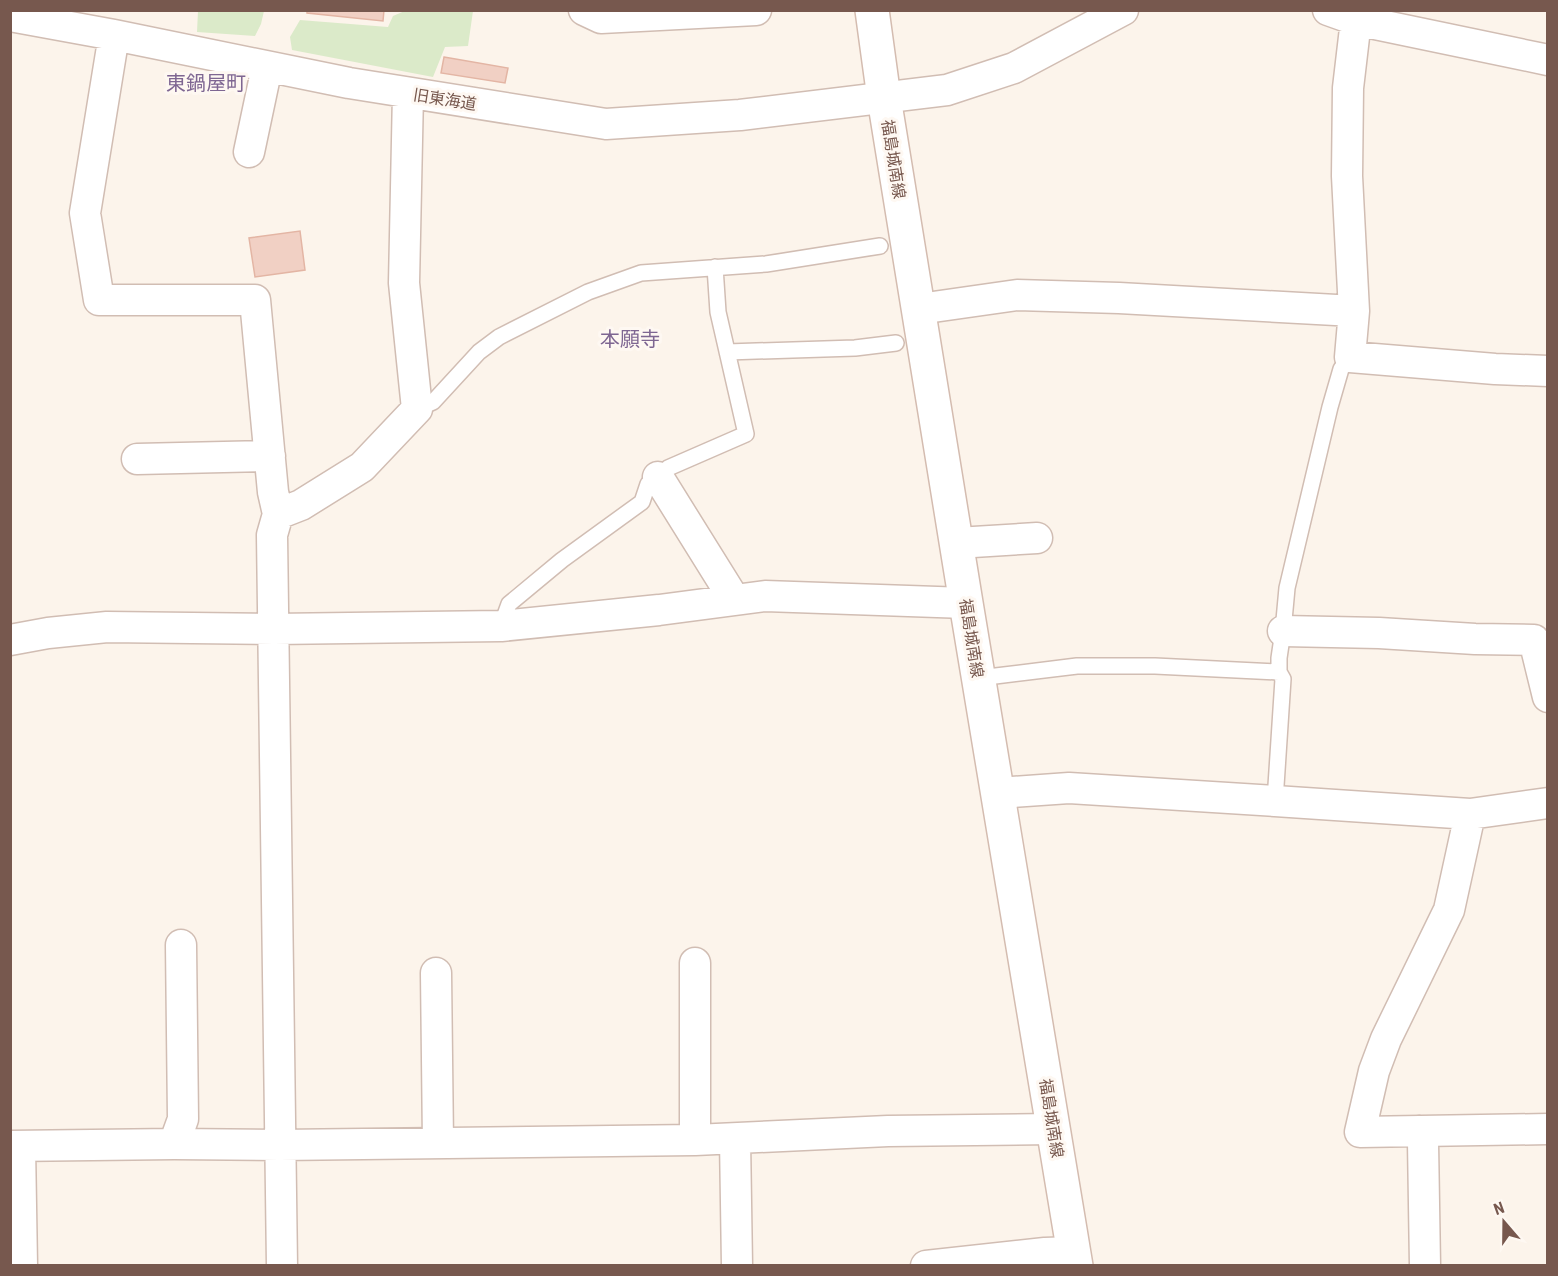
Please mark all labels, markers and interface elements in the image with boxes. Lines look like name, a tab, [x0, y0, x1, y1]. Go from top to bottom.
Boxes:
district label: 東鍋屋町	[166, 71, 246, 95]
street label: 旧東海道	[412, 85, 478, 114]
street label: 福島城南線	[878, 118, 909, 200]
district label: 本願寺	[600, 327, 660, 351]
street label: 福島城南線	[956, 597, 987, 679]
street label: 福島城南線	[1036, 1077, 1067, 1159]
north arrow	[1474, 1192, 1534, 1252]
text: N	[1491, 1198, 1507, 1219]

